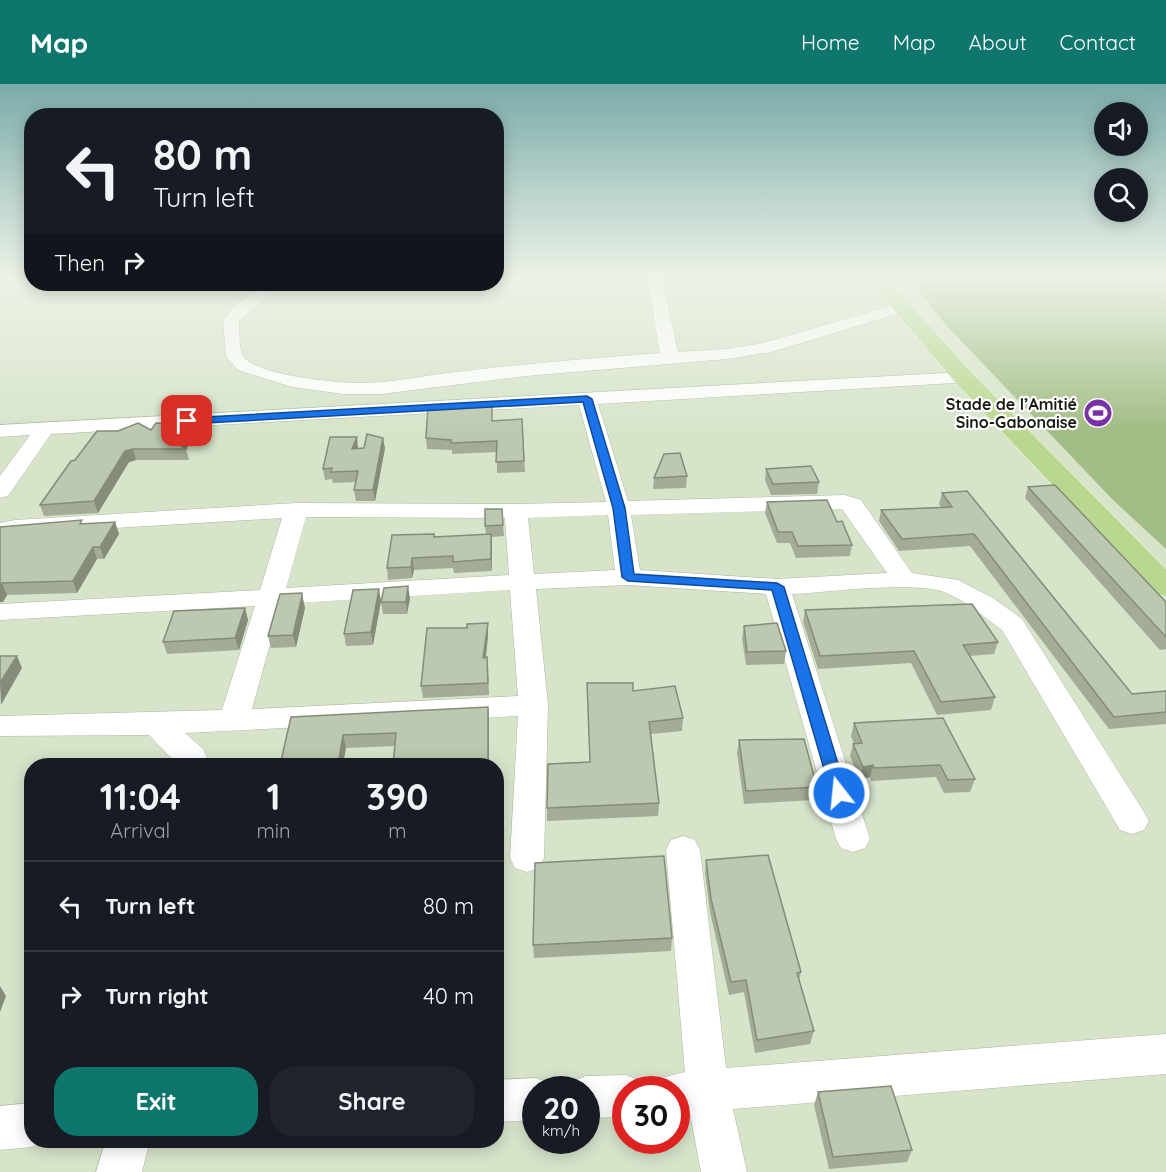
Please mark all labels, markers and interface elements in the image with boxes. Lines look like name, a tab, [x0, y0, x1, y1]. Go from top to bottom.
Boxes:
text: Map	[30, 25, 88, 60]
text: Home	[801, 29, 860, 55]
text: Map	[893, 29, 936, 55]
text: About	[969, 29, 1027, 55]
text: Contact	[1060, 29, 1136, 55]
map controls	[1094, 102, 1148, 222]
button: sound	[1094, 102, 1148, 156]
text: 80 m	[153, 128, 252, 181]
icon: left	[54, 132, 132, 210]
button: search	[1094, 168, 1148, 222]
text: Turn left	[153, 180, 255, 214]
icon: right	[117, 246, 150, 279]
text: Then	[54, 249, 105, 277]
place label: Stade de l’Amitié Sino-Gabonaise	[946, 394, 1077, 432]
pin	[161, 395, 212, 446]
sports icon: Stade de l’Amitié Sino-Gabonaise	[1082, 397, 1114, 429]
icon: arrive	[170, 404, 203, 437]
position arrow	[807, 761, 871, 825]
text: 11:04	[100, 774, 181, 819]
text: 1	[267, 774, 281, 819]
text: 390	[366, 774, 428, 819]
text: Arrival	[110, 818, 170, 843]
text: min	[257, 818, 291, 843]
text: m	[388, 818, 406, 843]
icon: left	[54, 890, 87, 923]
text: Turn left	[105, 892, 195, 920]
text: 80 m	[423, 892, 474, 920]
icon: right	[54, 980, 87, 1013]
text: Turn right	[105, 982, 209, 1010]
text: 40 m	[423, 982, 474, 1010]
button: Exit	[54, 1067, 258, 1136]
button: Share	[270, 1067, 474, 1136]
speed limit sign: 30	[612, 1076, 690, 1154]
text: 20	[543, 1089, 579, 1127]
text: km/h	[542, 1121, 580, 1140]

